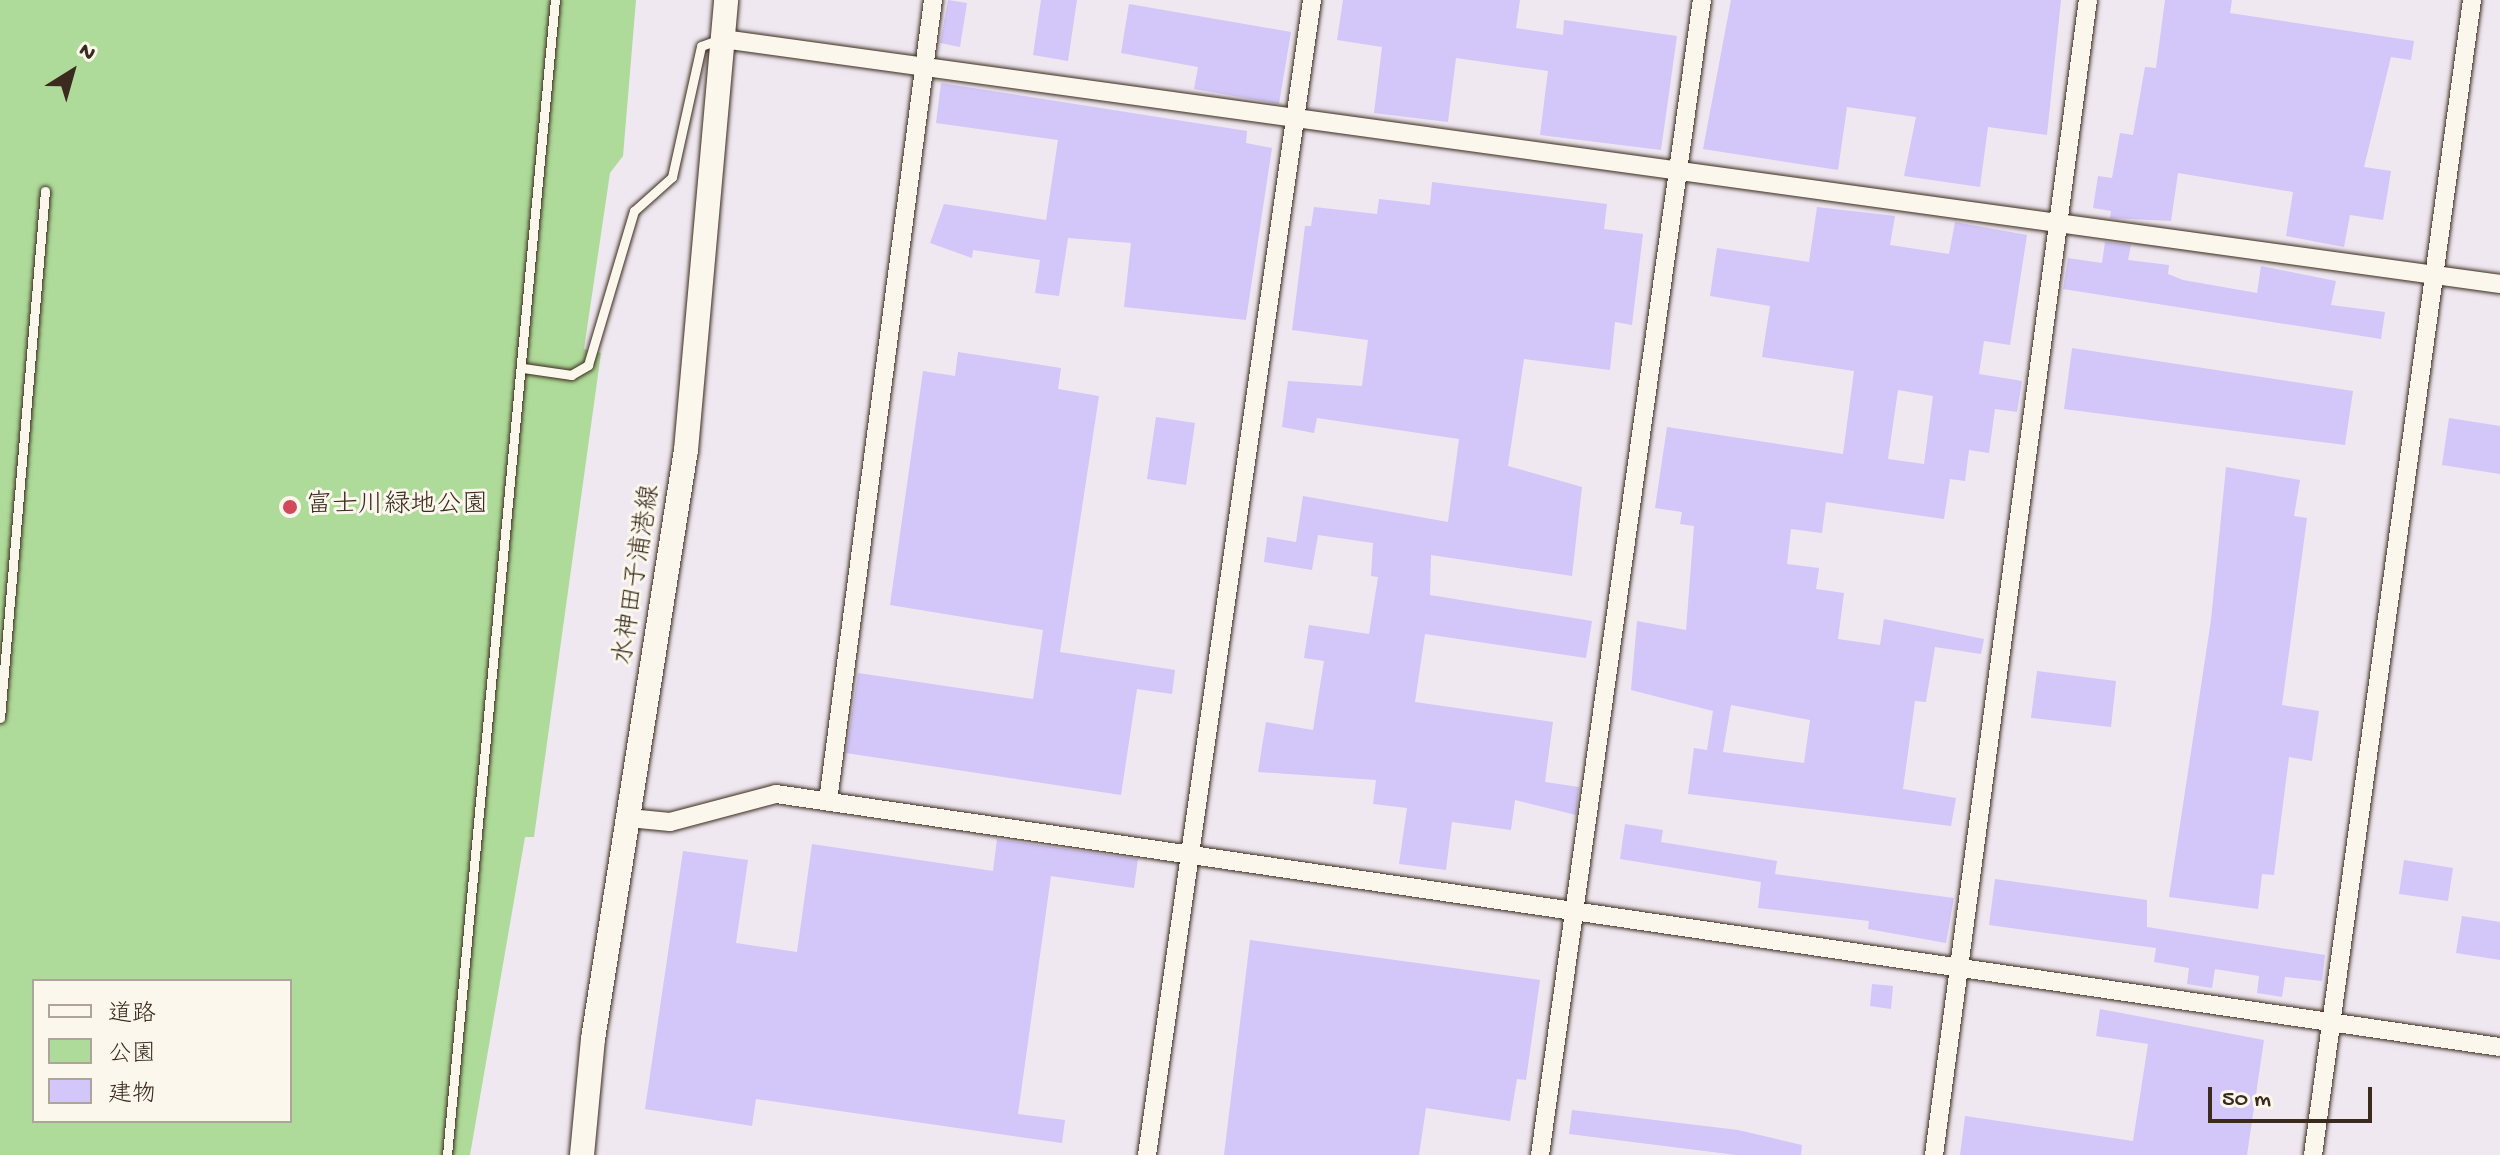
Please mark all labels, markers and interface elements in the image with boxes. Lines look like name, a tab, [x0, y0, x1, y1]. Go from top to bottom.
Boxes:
north arrow	[32, 32, 112, 112]
text: N	[73, 38, 100, 68]
street label: 水神田子浦港線	[609, 483, 669, 667]
place label: 富士川緑地公園	[306, 491, 488, 523]
marker: 富士川緑地公園	[281, 498, 299, 516]
legend	[32, 979, 292, 1123]
text: 道路	[108, 1001, 156, 1030]
text: 公園	[108, 1041, 156, 1070]
scale bar	[2212, 1071, 2376, 1121]
text: 建物	[108, 1081, 156, 1110]
text: 50 m	[2222, 1086, 2271, 1115]

